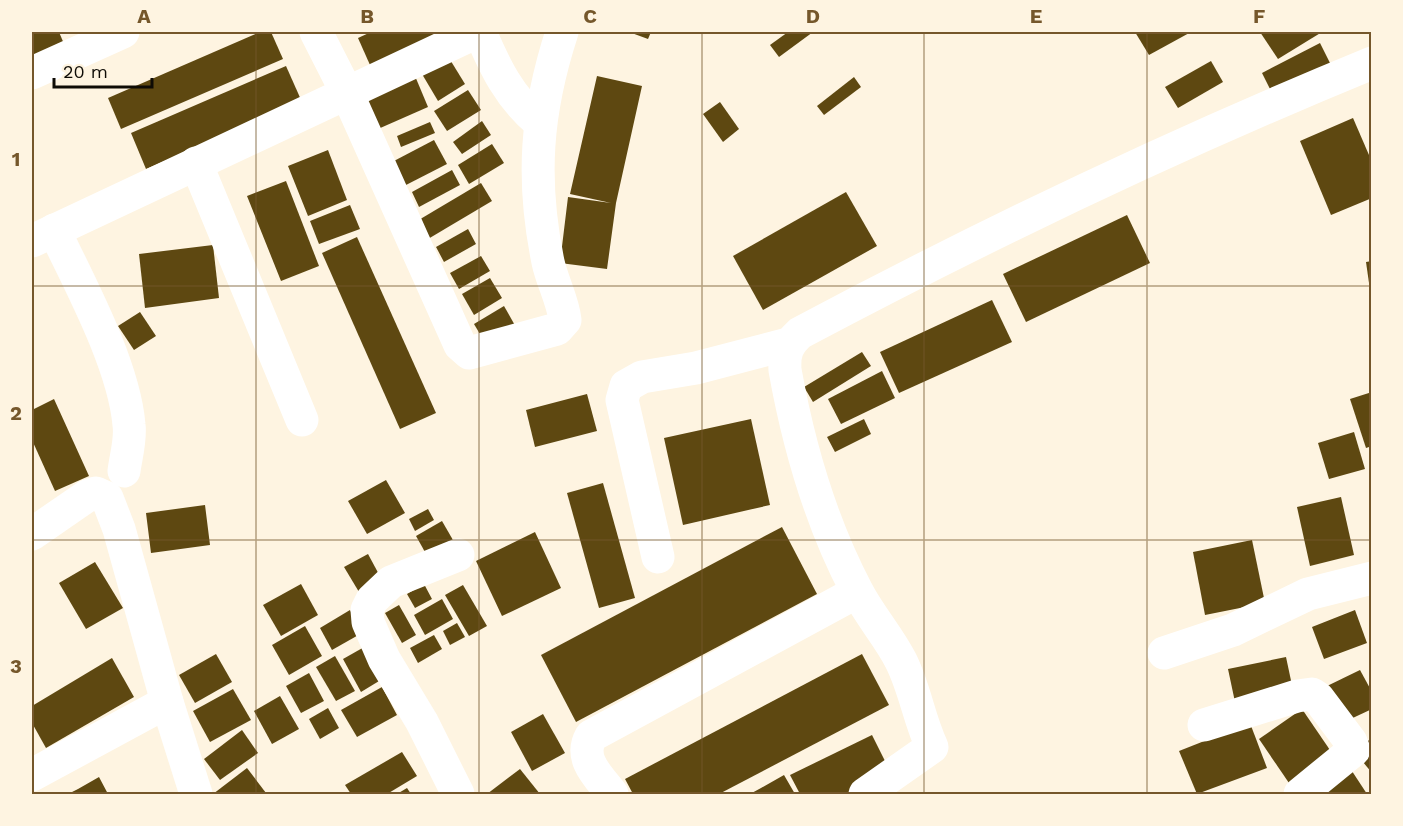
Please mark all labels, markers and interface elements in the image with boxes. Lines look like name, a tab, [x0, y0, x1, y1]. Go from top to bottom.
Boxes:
text: A	[137, 4, 151, 28]
text: B	[360, 4, 374, 28]
text: C	[583, 4, 597, 28]
text: D	[806, 4, 820, 28]
text: E	[1030, 4, 1042, 28]
text: F	[1253, 4, 1265, 28]
scale bar	[54, 51, 152, 89]
text: 20 m	[63, 61, 108, 82]
text: 1	[12, 147, 20, 171]
text: 2	[10, 401, 22, 425]
text: 3	[10, 654, 22, 678]

